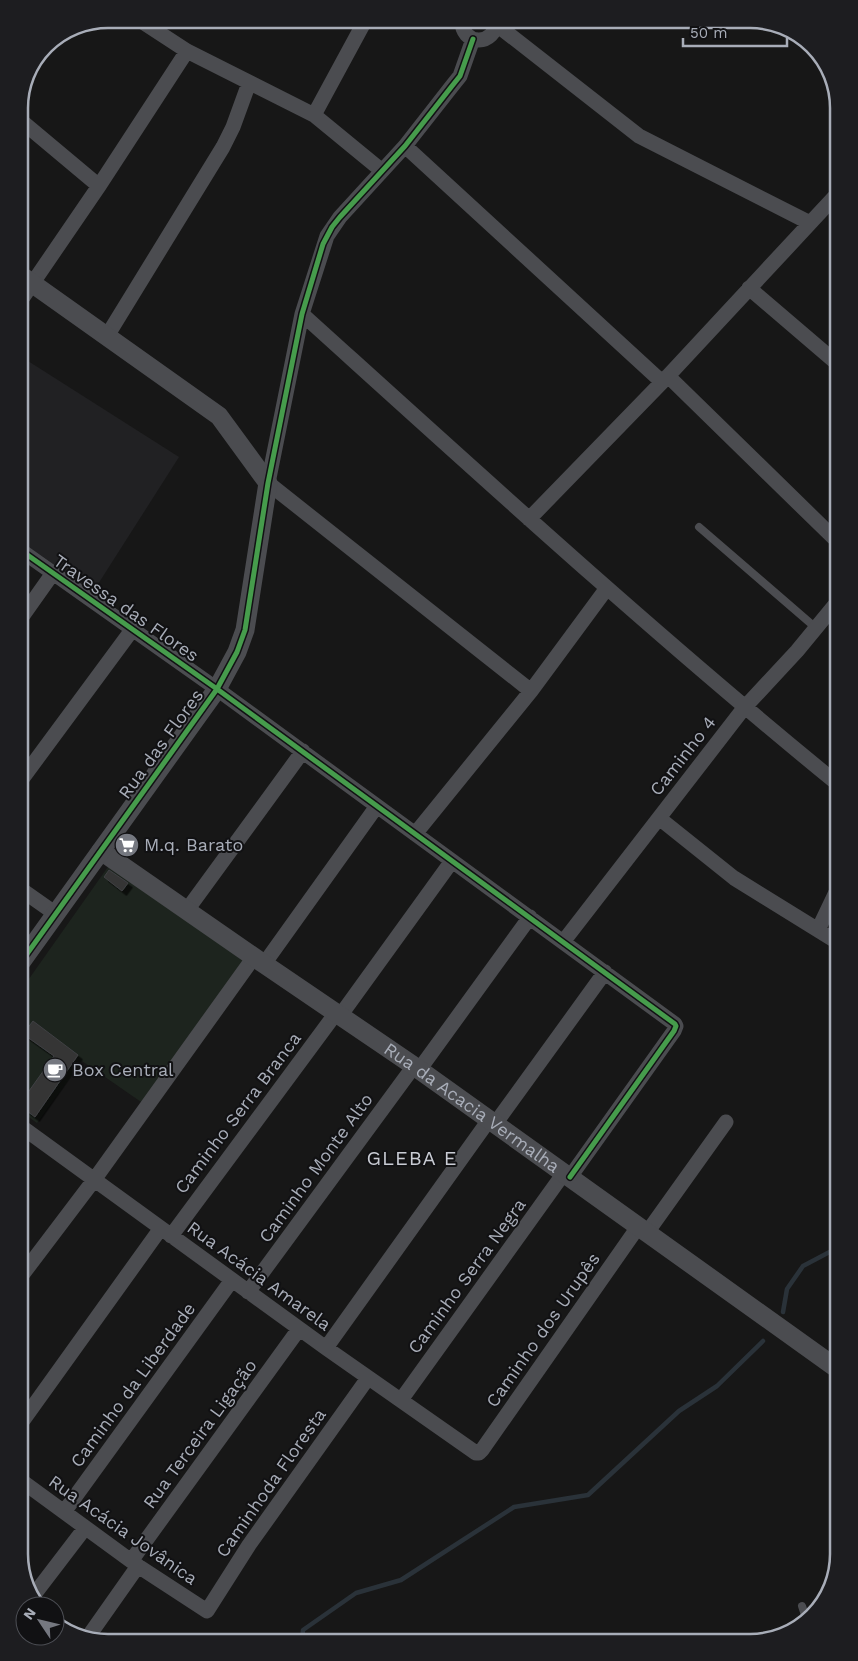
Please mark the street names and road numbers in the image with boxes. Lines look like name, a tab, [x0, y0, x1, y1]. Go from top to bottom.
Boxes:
street label: Travessa das Flores	[50, 550, 203, 666]
street label: Rua das Flores	[114, 685, 207, 803]
street label: Caminho 4	[645, 712, 720, 799]
street label: Caminho Serra Branca	[170, 1028, 305, 1197]
street label: Rua da Acacia Vermalha	[380, 1038, 564, 1177]
street label: Caminho Monte Alto	[254, 1089, 377, 1246]
street label: Caminho Serra Negra	[403, 1194, 530, 1357]
street label: Rua Acácia Amarela	[183, 1216, 335, 1335]
street label: Caminho dos Urupês	[481, 1248, 604, 1411]
street label: Caminho da Liberdade	[66, 1298, 199, 1471]
street label: Rua Terceira Ligação	[138, 1355, 261, 1512]
street label: Caminhoda Floresta	[211, 1404, 330, 1561]
street label: Rua Acácia Jovânica	[45, 1470, 202, 1589]

